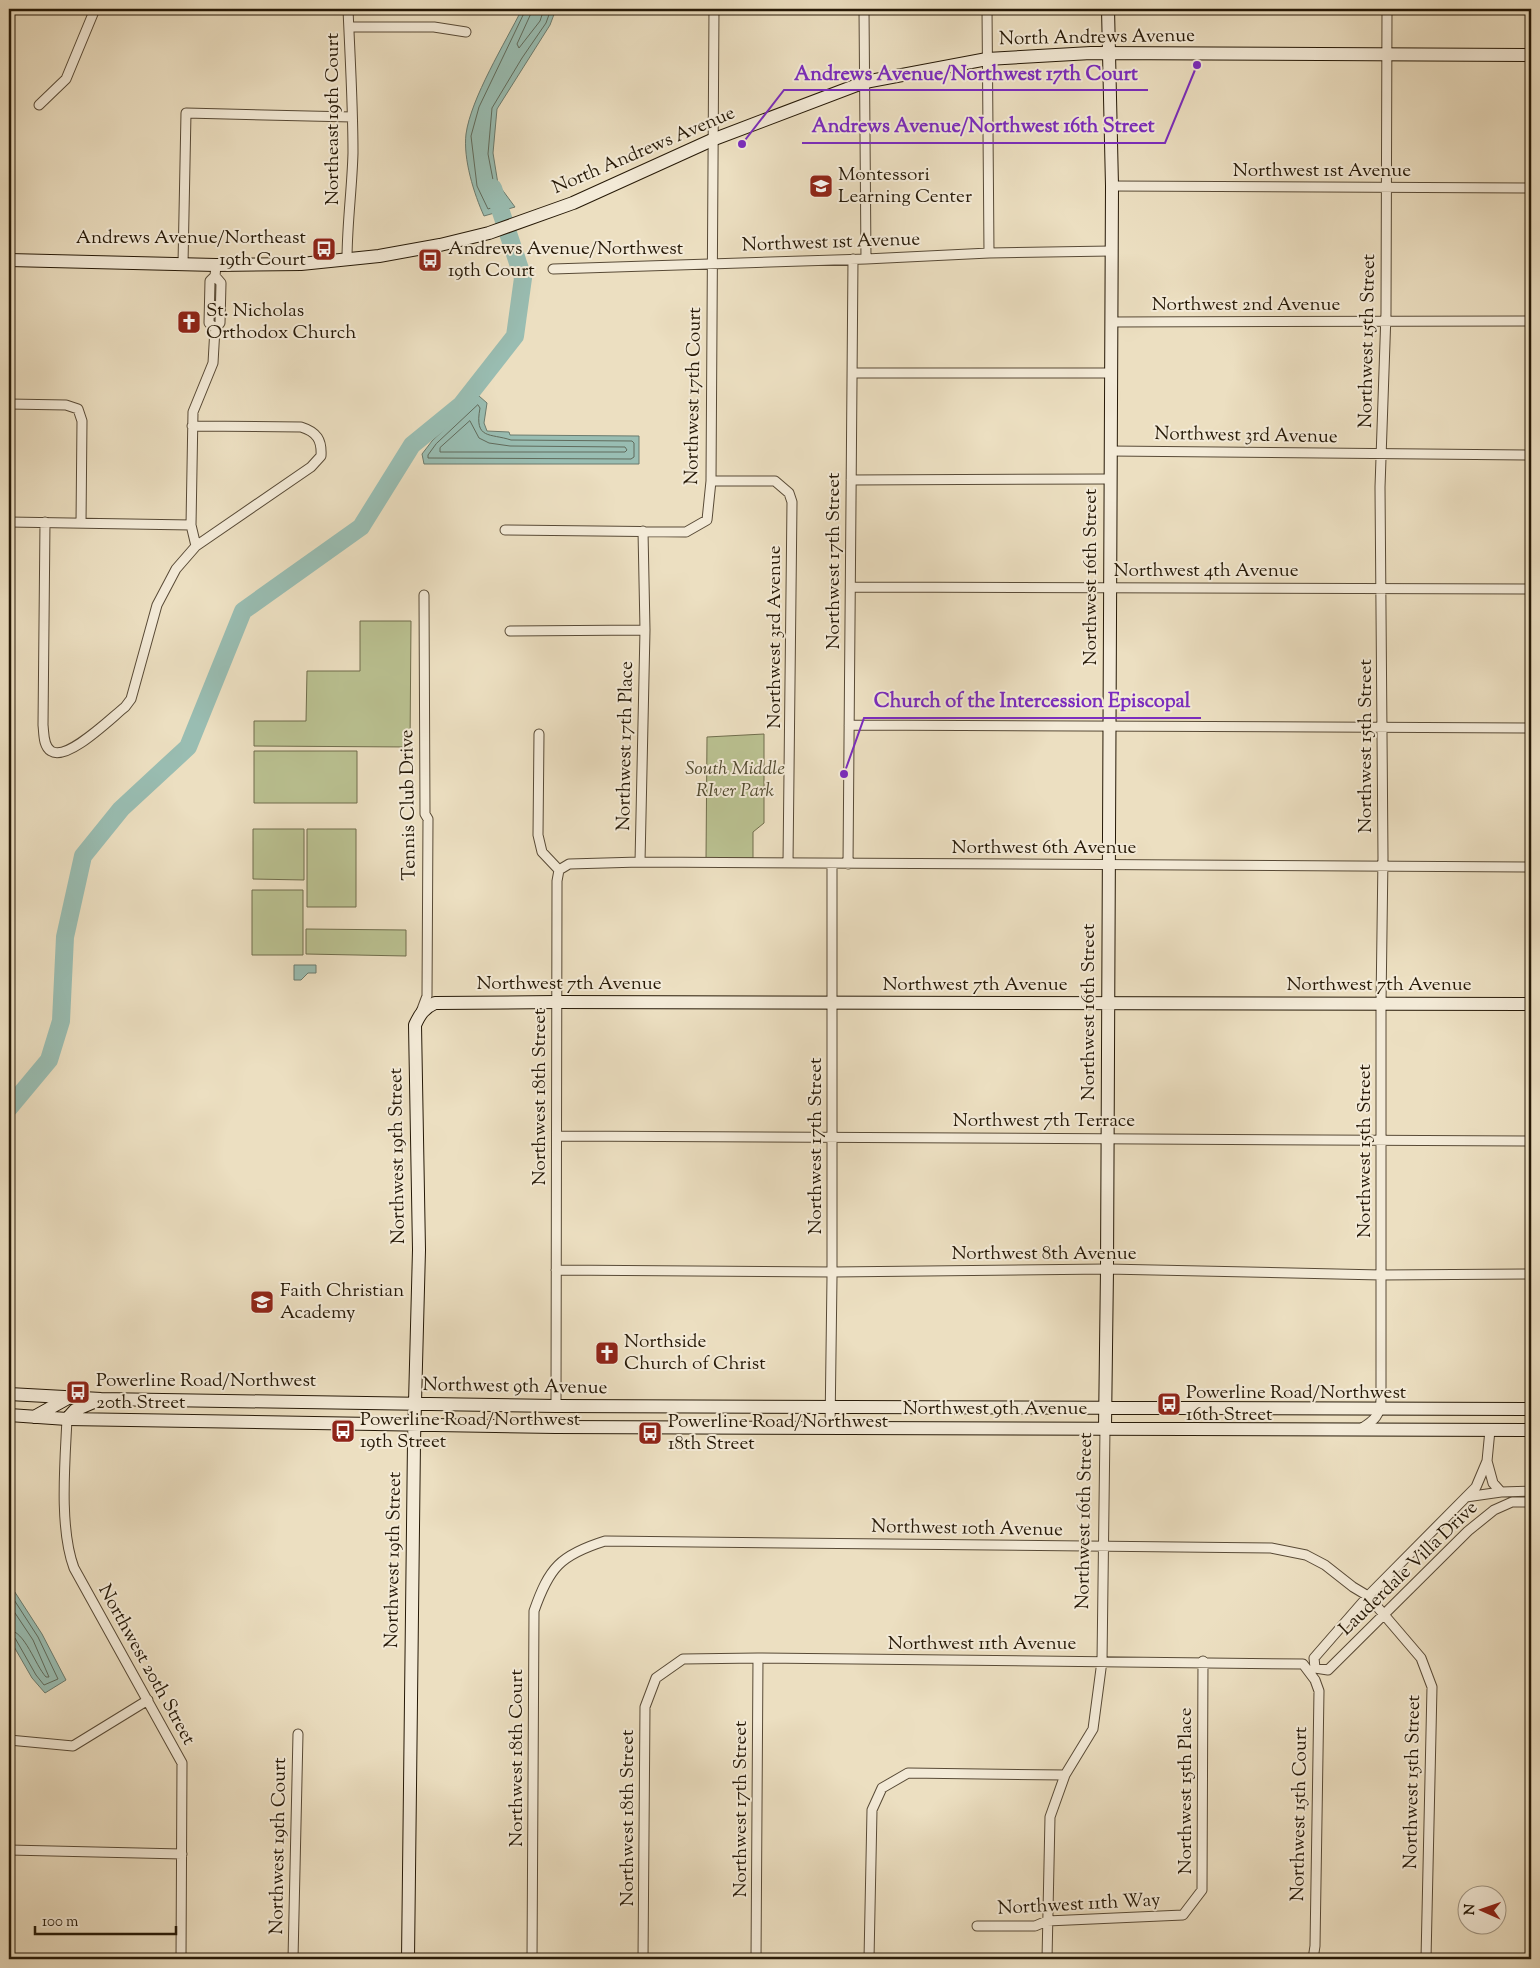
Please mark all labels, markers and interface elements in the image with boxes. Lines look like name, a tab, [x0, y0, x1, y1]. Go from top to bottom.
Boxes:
street label: North Andrews Avenue	[999, 23, 1195, 53]
street label: Northeast 19th Court	[320, 32, 347, 205]
callout: Andrews Avenue/Northwest 17th Court	[784, 55, 1148, 90]
text: Andrews Avenue/Northwest 17th Court	[794, 61, 1138, 90]
street label: North Andrews Avenue	[549, 100, 740, 202]
callout: Andrews Avenue/Northwest 16th Street	[802, 108, 1165, 143]
text: Andrews Avenue/Northwest 16th Street	[812, 113, 1155, 142]
street label: Northwest 1st Avenue	[1233, 158, 1411, 185]
place label: Montessori Learning Center	[838, 162, 972, 211]
school or university icon: Montessori Learning Center	[808, 173, 834, 199]
place label: Andrews Avenue/Northeast 19th Court	[76, 225, 306, 274]
street label: Northwest 1st Avenue	[741, 226, 921, 260]
bus stop icon: Andrews Avenue/Northeast 19th Court	[311, 236, 337, 262]
place label: Andrews Avenue/Northwest 19th Court	[448, 236, 684, 285]
bus stop icon: Andrews Avenue/Northwest 19th Court	[417, 247, 443, 273]
street label: Northwest 15th Street	[1353, 253, 1383, 428]
street label: Northwest 2nd Avenue	[1152, 292, 1340, 319]
place label: St. Nicholas Orthodox Church	[206, 298, 356, 347]
street label: Northwest 17th Court	[679, 306, 709, 485]
church icon: St. Nicholas Orthodox Church	[176, 309, 202, 335]
street label: Northwest 3rd Avenue	[1154, 421, 1338, 451]
street label: Northwest 17th Street	[821, 472, 848, 650]
street label: Northwest 16th Street	[1078, 488, 1105, 665]
street label: Northwest 3rd Avenue	[762, 545, 789, 729]
street label: Northwest 4th Avenue	[1114, 558, 1299, 585]
street label: Northwest 15th Street	[1353, 658, 1380, 833]
street label: Northwest 17th Place	[611, 661, 641, 831]
callout: Church of the Intercession Episcopal	[864, 683, 1201, 718]
text: Church of the Intercession Episcopal	[874, 688, 1191, 717]
street label: Tennis Club Drive	[394, 729, 424, 881]
park label: South Middle RIver Park	[685, 756, 785, 805]
street label: Northwest 6th Avenue	[952, 835, 1137, 862]
street label: Northwest 16th Street	[1076, 923, 1103, 1100]
street label: Northwest 7th Avenue	[476, 971, 662, 998]
street label: Northwest 7th Avenue	[882, 972, 1068, 999]
street label: Northwest 7th Avenue	[1286, 972, 1472, 999]
street label: Northwest 18th Street	[527, 1008, 554, 1186]
street label: Northwest 17th Street	[803, 1057, 830, 1235]
street label: Northwest 15th Street	[1352, 1063, 1379, 1238]
street label: Northwest 19th Street	[383, 1067, 413, 1245]
street label: Northwest 7th Terrace	[953, 1108, 1135, 1135]
street label: Northwest 8th Avenue	[951, 1241, 1137, 1268]
place label: Faith Christian Academy	[280, 1278, 404, 1327]
school or university icon: Faith Christian Academy	[249, 1289, 275, 1315]
place label: Northside Church of Christ	[624, 1329, 766, 1378]
church icon: Northside Church of Christ	[594, 1340, 620, 1366]
place label: Powerline Road/Northwest 20th Street	[96, 1368, 317, 1417]
street label: Northwest 9th Avenue	[422, 1372, 608, 1402]
bus stop icon: Powerline Road/Northwest 20th Street	[65, 1379, 91, 1405]
place label: Powerline Road/Northwest 16th Street	[1186, 1380, 1407, 1429]
bus stop icon: Powerline Road/Northwest 16th Street	[1156, 1391, 1182, 1417]
street label: Northwest 9th Avenue	[903, 1396, 1088, 1423]
place label: Powerline Road/Northwest 19th Street	[360, 1407, 581, 1456]
place label: Powerline Road/Northwest 18th Street	[668, 1409, 889, 1458]
bus stop icon: Powerline Road/Northwest 19th Street	[330, 1418, 356, 1444]
bus stop icon: Powerline Road/Northwest 18th Street	[637, 1420, 663, 1446]
street label: Northwest 16th Street	[1070, 1432, 1100, 1610]
street label: Northwest 19th Street	[379, 1471, 409, 1649]
street label: Lauderdale Villa Drive	[1334, 1495, 1485, 1643]
street label: Northwest 10th Avenue	[871, 1514, 1063, 1544]
street label: Northwest 20th Street	[91, 1580, 202, 1751]
street label: Northwest 11th Avenue	[888, 1631, 1076, 1658]
street label: Northwest 18th Court	[504, 1669, 531, 1847]
street label: Northwest 15th Street	[1398, 1694, 1428, 1869]
street label: Northwest 15th Place	[1173, 1707, 1200, 1875]
street label: Northwest 17th Street	[728, 1720, 755, 1898]
street label: Northwest 15th Court	[1285, 1726, 1315, 1902]
street label: Northwest 18th Street	[615, 1729, 642, 1907]
street label: Northwest 19th Court	[264, 1757, 294, 1935]
north arrow	[1458, 1886, 1508, 1936]
street label: Northwest 11th Way	[997, 1887, 1162, 1923]
scale bar	[35, 1903, 176, 1935]
text: N	[1461, 1904, 1481, 1916]
text: 100 m	[42, 1912, 79, 1933]

